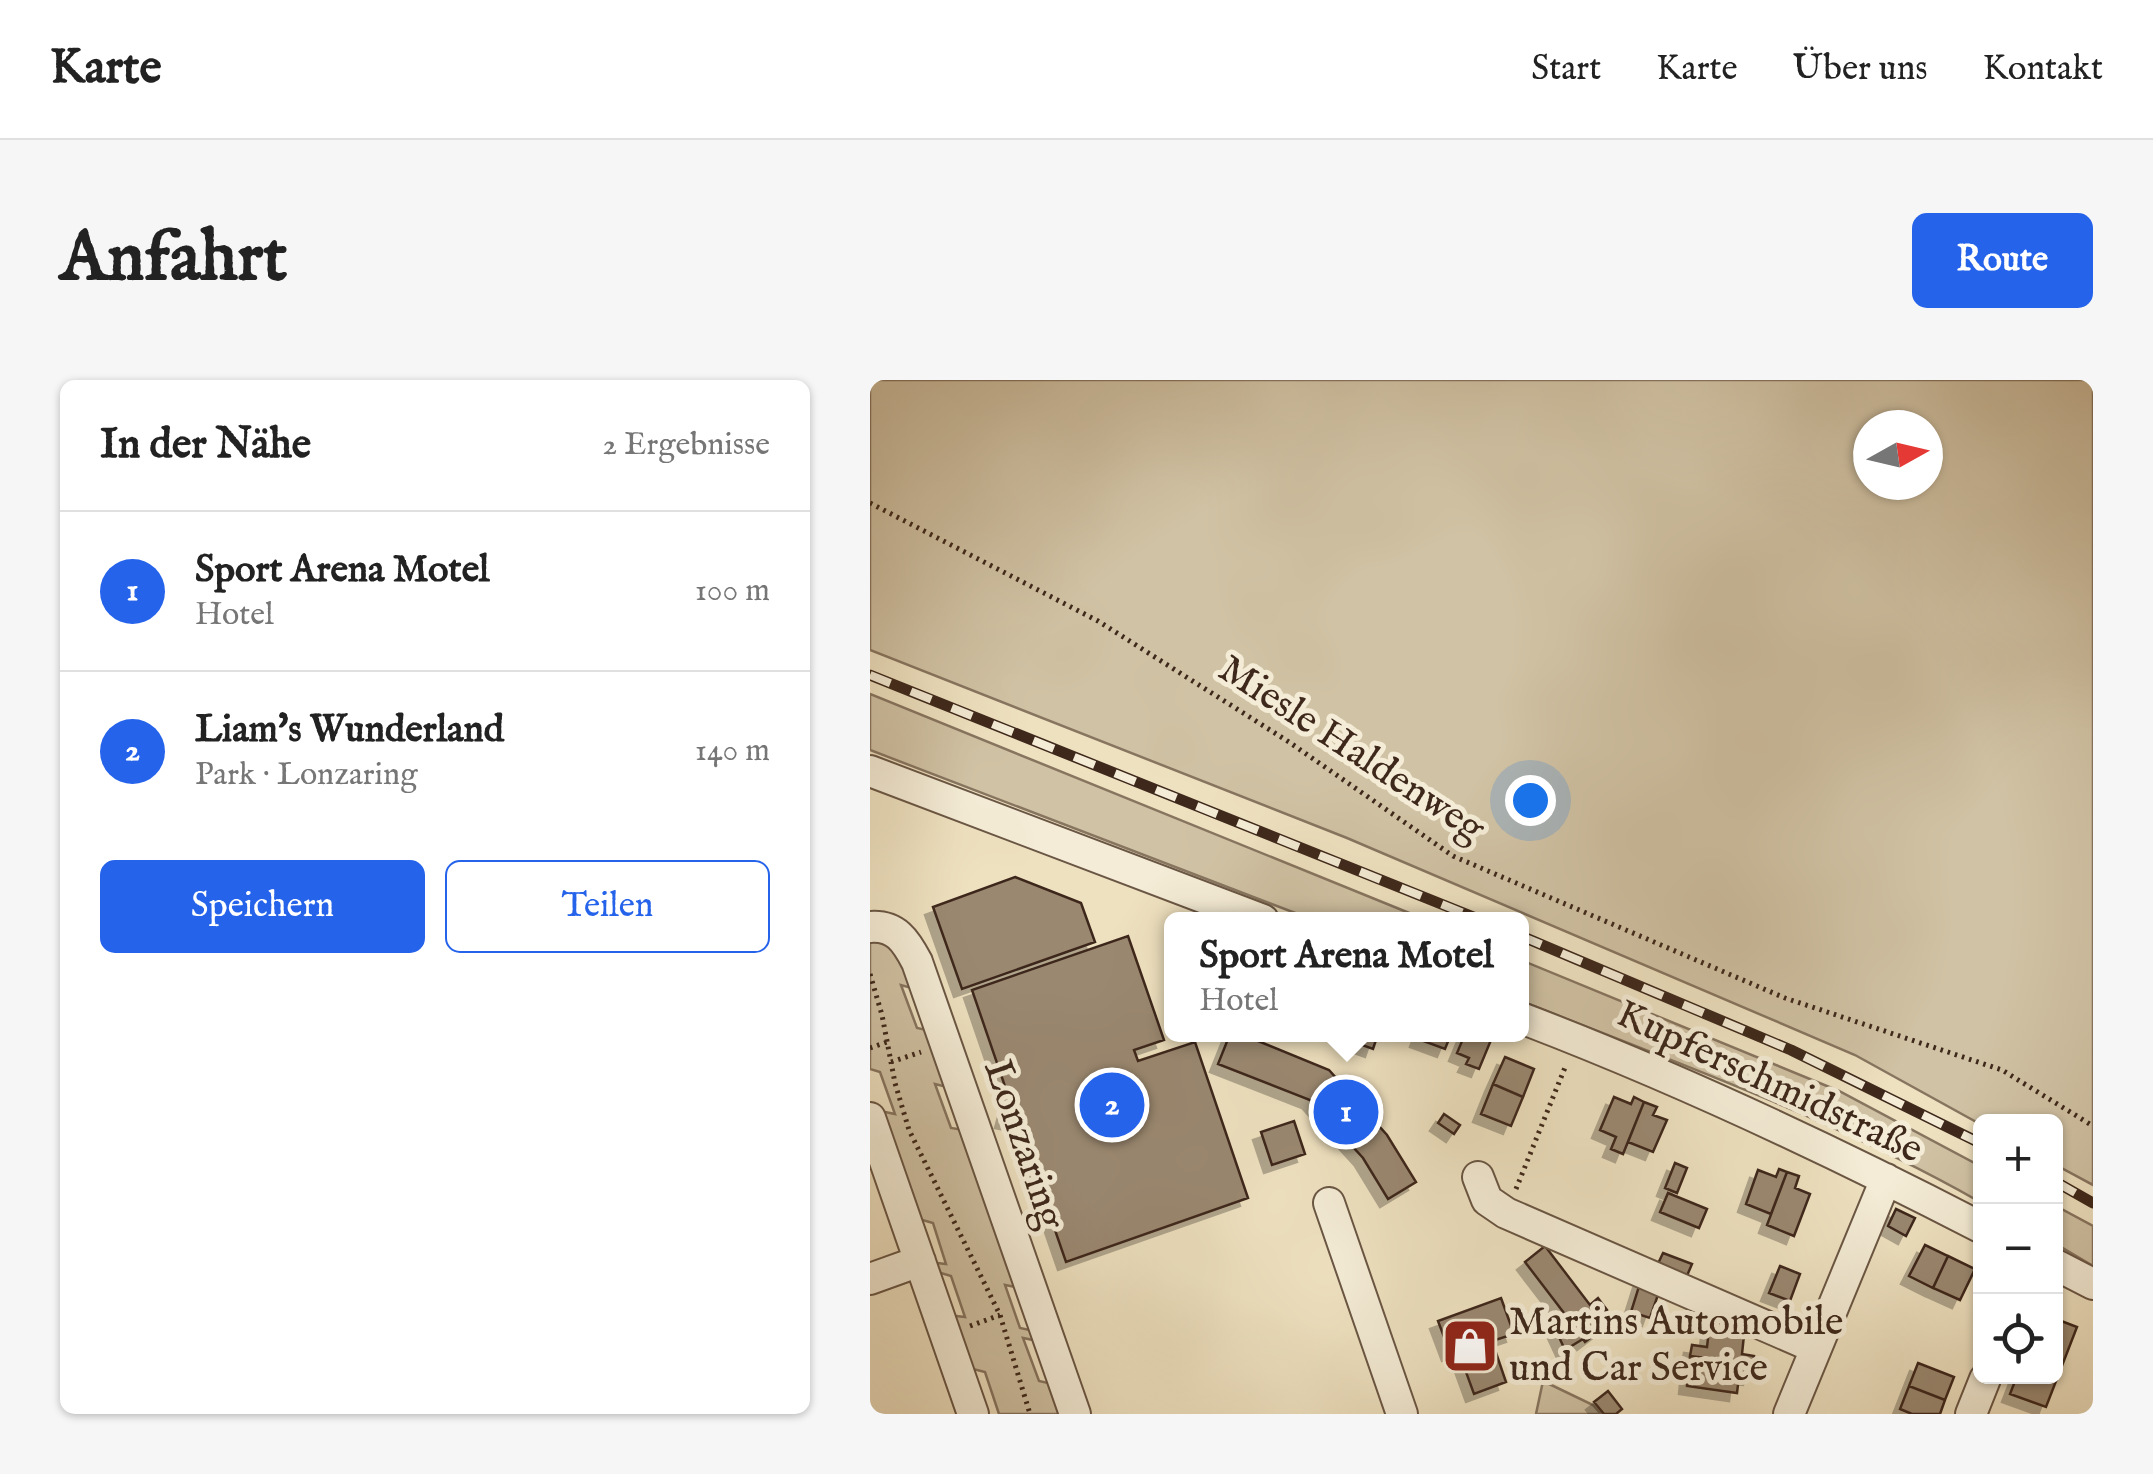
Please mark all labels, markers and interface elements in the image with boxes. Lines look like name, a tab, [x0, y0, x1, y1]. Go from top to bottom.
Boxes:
text: Karte	[50, 39, 162, 99]
text: Start	[1531, 47, 1601, 92]
text: Karte	[1656, 47, 1738, 92]
text: Über uns	[1793, 47, 1928, 92]
text: Kontakt	[1983, 47, 2103, 92]
button: Route	[1912, 213, 2093, 308]
text: Anfahrt	[60, 216, 287, 304]
north arrow	[1853, 410, 1943, 500]
text: In der Nähe	[100, 419, 311, 472]
text: 2 Ergebnisse	[602, 425, 770, 466]
text: Sport Arena Motel	[195, 547, 489, 595]
text: 1	[127, 571, 138, 612]
text: 100 m	[695, 571, 770, 612]
text: Hotel	[195, 595, 274, 636]
street label: Miesle Haldenweg	[1208, 645, 1495, 856]
text: Liam's Wunderland	[195, 707, 504, 755]
text: 2	[125, 731, 140, 772]
text: 140 m	[695, 731, 770, 772]
text: Park · Lonzaring	[195, 755, 418, 796]
your location	[1505, 775, 1556, 826]
button: Speichern	[100, 860, 425, 953]
button: Teilen	[445, 860, 770, 953]
popup	[1164, 912, 1529, 1042]
text: Sport Arena Motel	[1199, 933, 1494, 981]
text: Hotel	[1199, 981, 1278, 1022]
street label: Kupferschmidstraße	[1608, 990, 1930, 1176]
street label: Lonzaring	[970, 1054, 1076, 1238]
pin: 2	[1080, 1068, 1144, 1142]
pin: 1	[1314, 1074, 1378, 1150]
map controls	[1973, 1114, 2063, 1384]
button: +	[1973, 1114, 2063, 1204]
button: −	[1973, 1204, 2063, 1294]
button: locate	[1973, 1294, 2063, 1384]
place label: Martins Automobile und Car Service	[1509, 1298, 1843, 1395]
shop icon: Martins Automobile und Car Service	[1440, 1316, 1500, 1376]

